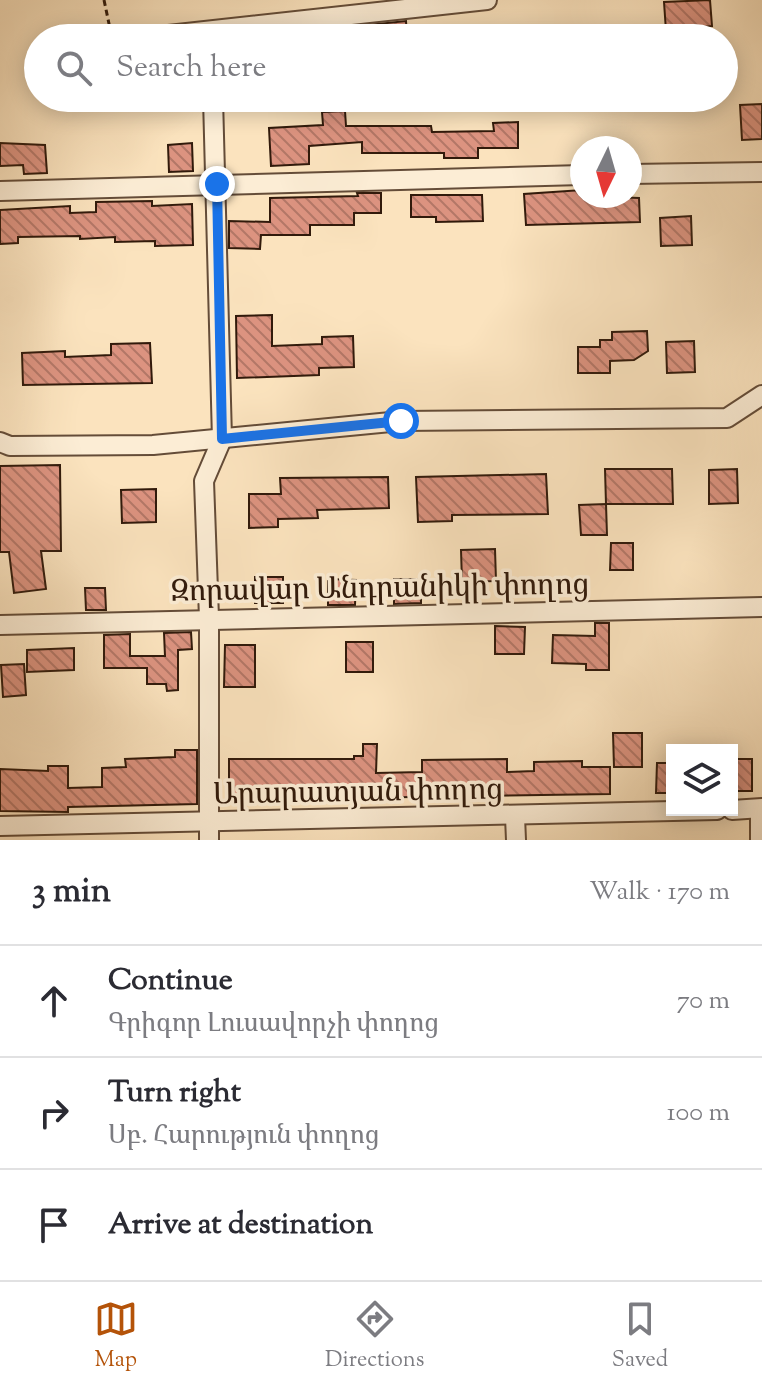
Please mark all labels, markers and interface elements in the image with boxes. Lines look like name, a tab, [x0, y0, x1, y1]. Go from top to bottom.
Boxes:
search box	[24, 24, 738, 112]
icon: search	[52, 46, 96, 90]
text: Search here	[116, 47, 266, 90]
north arrow	[570, 136, 642, 208]
route end	[199, 166, 235, 202]
route start	[383, 403, 419, 439]
street label: Զորավար Անդրանիկի փողոց	[170, 564, 590, 615]
map controls	[666, 744, 738, 816]
button: layers	[666, 744, 738, 816]
street label: Արարատյան փողոց	[213, 769, 503, 818]
text: 3 min	[32, 868, 111, 917]
text: Walk · 170 m	[589, 874, 730, 911]
text: Continue	[108, 960, 233, 1003]
icon: ahead	[32, 979, 76, 1023]
text: 70 m	[677, 983, 730, 1020]
text: Գրիգոր Լուսավորչի փողոց	[108, 1006, 439, 1043]
text: Turn right	[108, 1072, 241, 1115]
icon: right	[32, 1091, 76, 1135]
text: 100 m	[667, 1095, 730, 1132]
text: Սբ. Հարություն փողոց	[108, 1118, 379, 1155]
icon: arrive	[32, 1203, 76, 1247]
text: Arrive at destination	[108, 1204, 373, 1247]
tab: Map	[94, 1297, 138, 1377]
tab: Directions	[325, 1297, 424, 1377]
tab: Saved	[612, 1297, 668, 1377]

